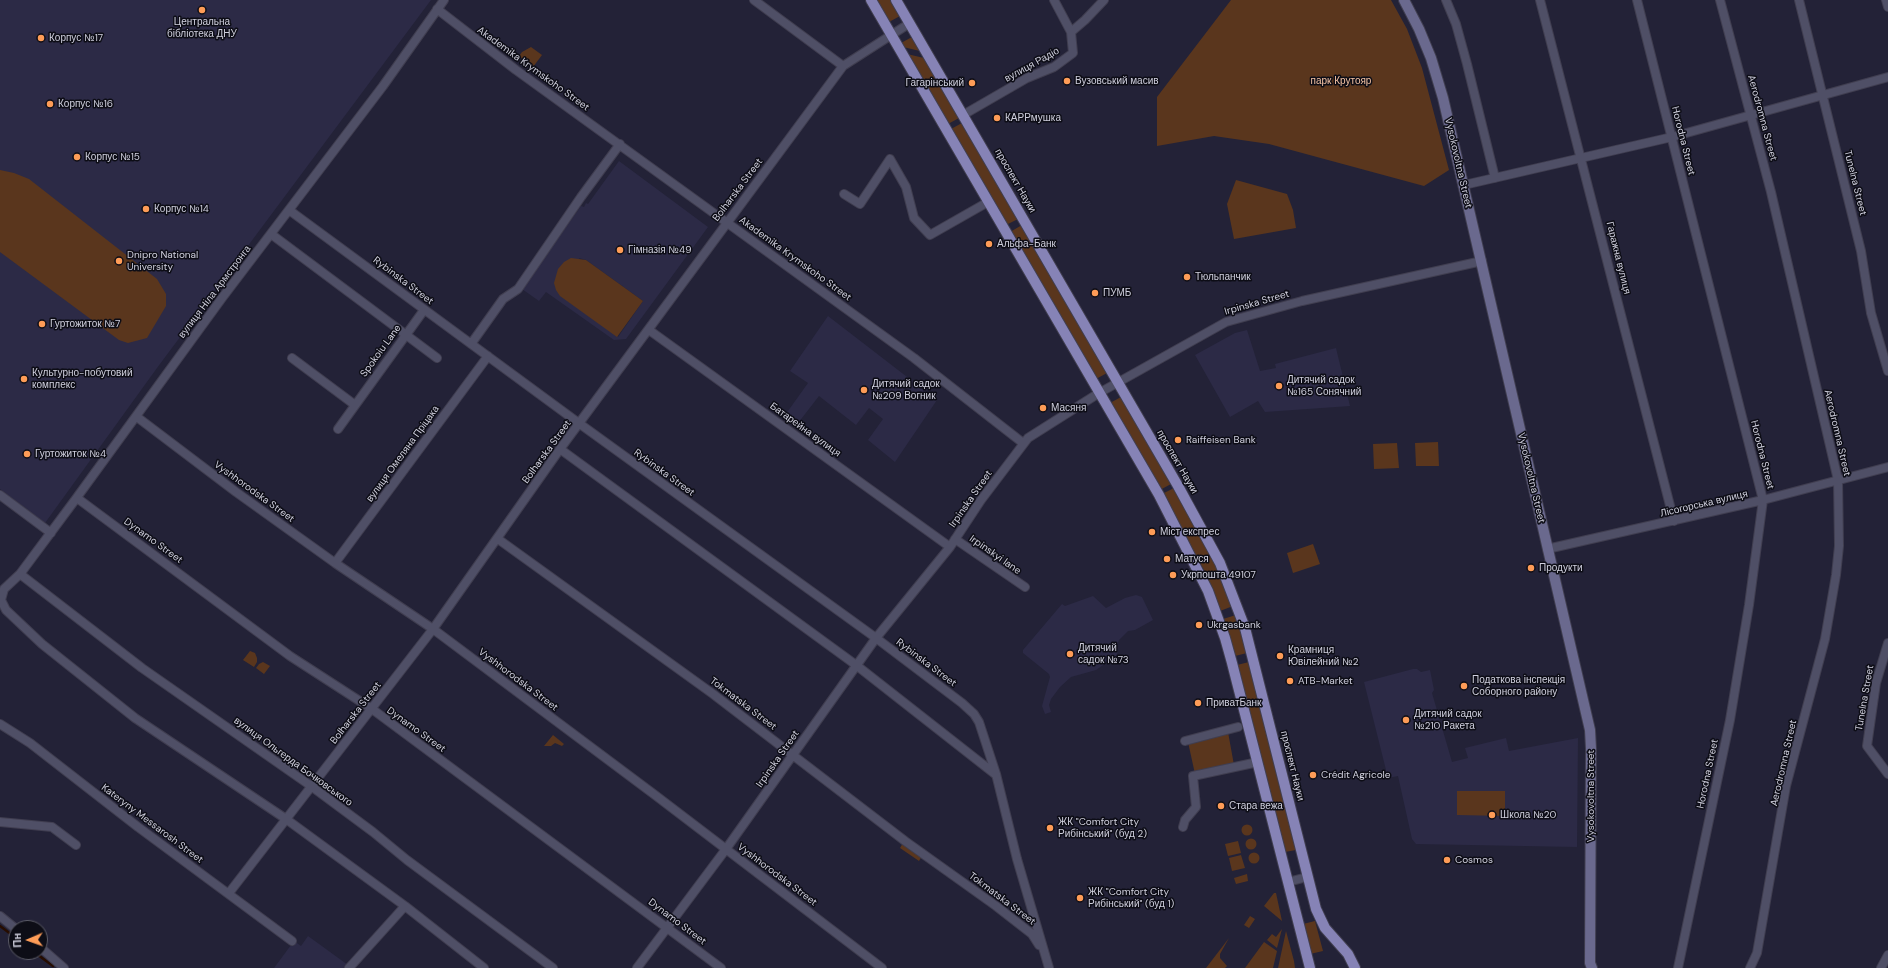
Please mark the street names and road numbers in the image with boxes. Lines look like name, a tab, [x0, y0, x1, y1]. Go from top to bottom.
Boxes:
street label: Akademika Krymskoho Street	[475, 24, 591, 114]
street label: вулиця Радіо	[1003, 45, 1061, 85]
street label: Aerodromna Street	[1745, 74, 1779, 162]
street label: Horodna Street	[1669, 105, 1697, 177]
street label: Vysokovoltna Street	[1442, 117, 1474, 209]
street label: проспект Науки	[992, 147, 1038, 215]
street label: Tunelna Street	[1841, 149, 1869, 217]
street label: Bolharska Street	[710, 156, 766, 224]
street label: Akademika Krymskoho Street	[737, 214, 853, 304]
street label: Гаражна вулиця	[1603, 220, 1633, 296]
street label: вулиця Ніла Армстронга	[176, 243, 254, 341]
street label: Rybinska Street	[370, 254, 436, 308]
street label: Irpinska Street	[1223, 288, 1291, 318]
street label: Spokoiu Lane	[358, 323, 404, 379]
street label: Aerodromna Street	[1821, 389, 1853, 477]
street label: Батарейна вулиця	[767, 400, 843, 460]
street label: вулиця Омеляна Пріцака	[364, 403, 442, 505]
street label: Bolharska Street	[520, 418, 574, 486]
street label: Horodna Street	[1748, 419, 1776, 491]
street label: проспект Науки	[1154, 428, 1200, 496]
street label: Vysokovoltna Street	[1515, 432, 1547, 524]
street label: Rybinska Street	[631, 447, 697, 499]
street label: Vyshhorodska Street	[211, 459, 297, 525]
street label: Irpinska Street	[947, 468, 995, 530]
street label: Лісогорська вулиця	[1659, 488, 1749, 520]
street label: Dynamo Street	[121, 516, 185, 566]
street label: Irpinskyi lane	[967, 533, 1023, 577]
street label: Rybinska Street	[893, 636, 959, 690]
street label: Vyshhorodska Street	[476, 646, 560, 714]
street label: Tunelna Street	[1853, 664, 1877, 732]
street label: Tokmatska Street	[707, 675, 779, 733]
street label: Bolharska Street	[328, 680, 384, 746]
street label: Dynamo Street	[384, 705, 448, 755]
street label: вулиця Ольгерда Бочковського	[231, 715, 355, 809]
street label: Aerodromna Street	[1768, 719, 1800, 807]
street label: Irpinska Street	[754, 728, 802, 790]
street label: проспект Науки	[1277, 730, 1307, 802]
street label: Horodna Street	[1695, 738, 1721, 810]
street label: Vysokovoltna Street	[1585, 750, 1597, 842]
street label: Kateryny Messarosh Street	[99, 782, 205, 866]
street label: Vyshhorodska Street	[735, 841, 819, 909]
street label: Tokmatska Street	[966, 870, 1038, 928]
street label: Dynamo Street	[646, 896, 708, 948]

